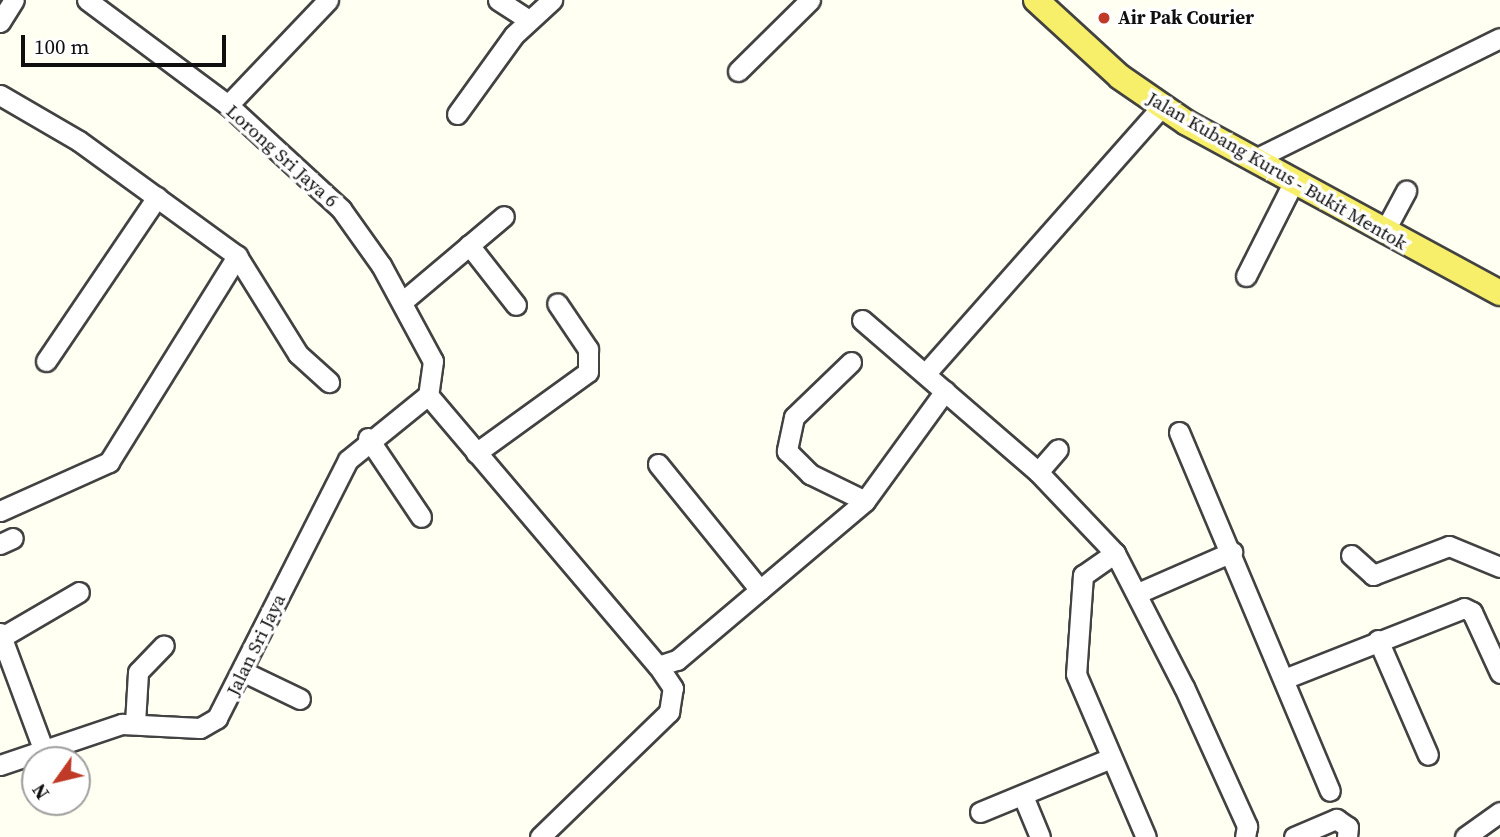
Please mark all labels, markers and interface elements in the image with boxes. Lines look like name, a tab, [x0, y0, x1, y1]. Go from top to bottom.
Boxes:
place label: Air Pak Courier	[1118, 7, 1254, 29]
marker: Air Pak Courier	[1096, 10, 1112, 26]
scale bar	[24, 21, 229, 65]
text: 100 m	[34, 32, 89, 61]
street label: Jalan Kubang Kurus - Bukit Mentok	[1143, 87, 1411, 255]
street label: Lorong Sri Jaya 6	[221, 100, 343, 212]
street label: Jalan Sri Jaya	[222, 590, 290, 700]
north arrow	[21, 746, 91, 816]
text: N	[26, 779, 55, 805]

